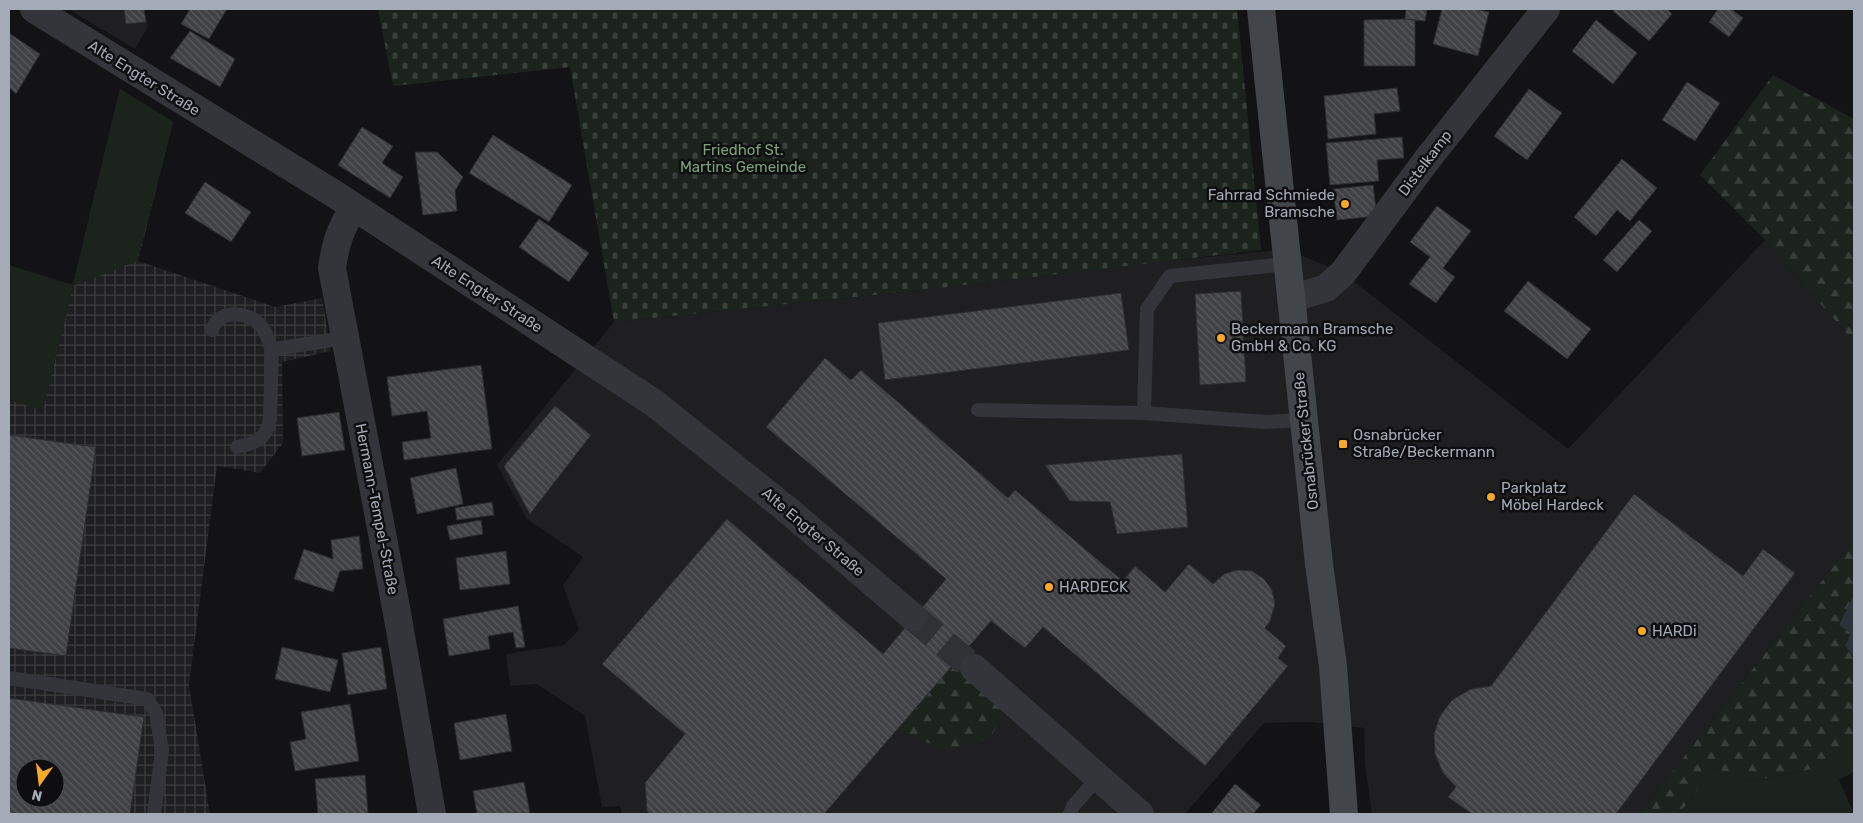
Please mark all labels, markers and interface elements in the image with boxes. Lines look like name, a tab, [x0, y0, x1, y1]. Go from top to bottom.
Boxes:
street label: Alte Engter Straße	[85, 36, 203, 120]
street label: Distelkamp	[1394, 127, 1456, 199]
park label: Friedhof St. Martins Gemeinde	[680, 141, 806, 176]
place label: Fahrrad Schmiede Bramsche	[1208, 186, 1335, 221]
marker: Fahrrad Schmiede Bramsche	[1339, 198, 1351, 210]
street label: Alte Engter Straße	[428, 251, 546, 337]
place label: Beckermann Bramsche GmbH & Co. KG	[1231, 320, 1393, 355]
marker: Beckermann Bramsche GmbH & Co. KG	[1215, 332, 1227, 344]
street label: Osnabrücker Straße	[1290, 371, 1322, 511]
street label: Hermann-Tempel-Straße	[352, 422, 402, 596]
place label: Osnabrücker Straße/Beckermann	[1353, 426, 1495, 461]
marker: Osnabrücker Straße/Beckermann	[1337, 438, 1349, 450]
place label: Parkplatz Möbel Hardeck	[1501, 479, 1604, 514]
street label: Alte Engter Straße	[758, 484, 868, 580]
marker: Parkplatz Möbel Hardeck	[1485, 491, 1497, 503]
place label: HARDECK	[1059, 578, 1128, 596]
marker: HARDECK	[1043, 581, 1055, 593]
place label: HARDi	[1652, 622, 1697, 640]
marker: HARDi	[1636, 625, 1648, 637]
north arrow	[15, 758, 65, 808]
text: N	[30, 786, 44, 805]

